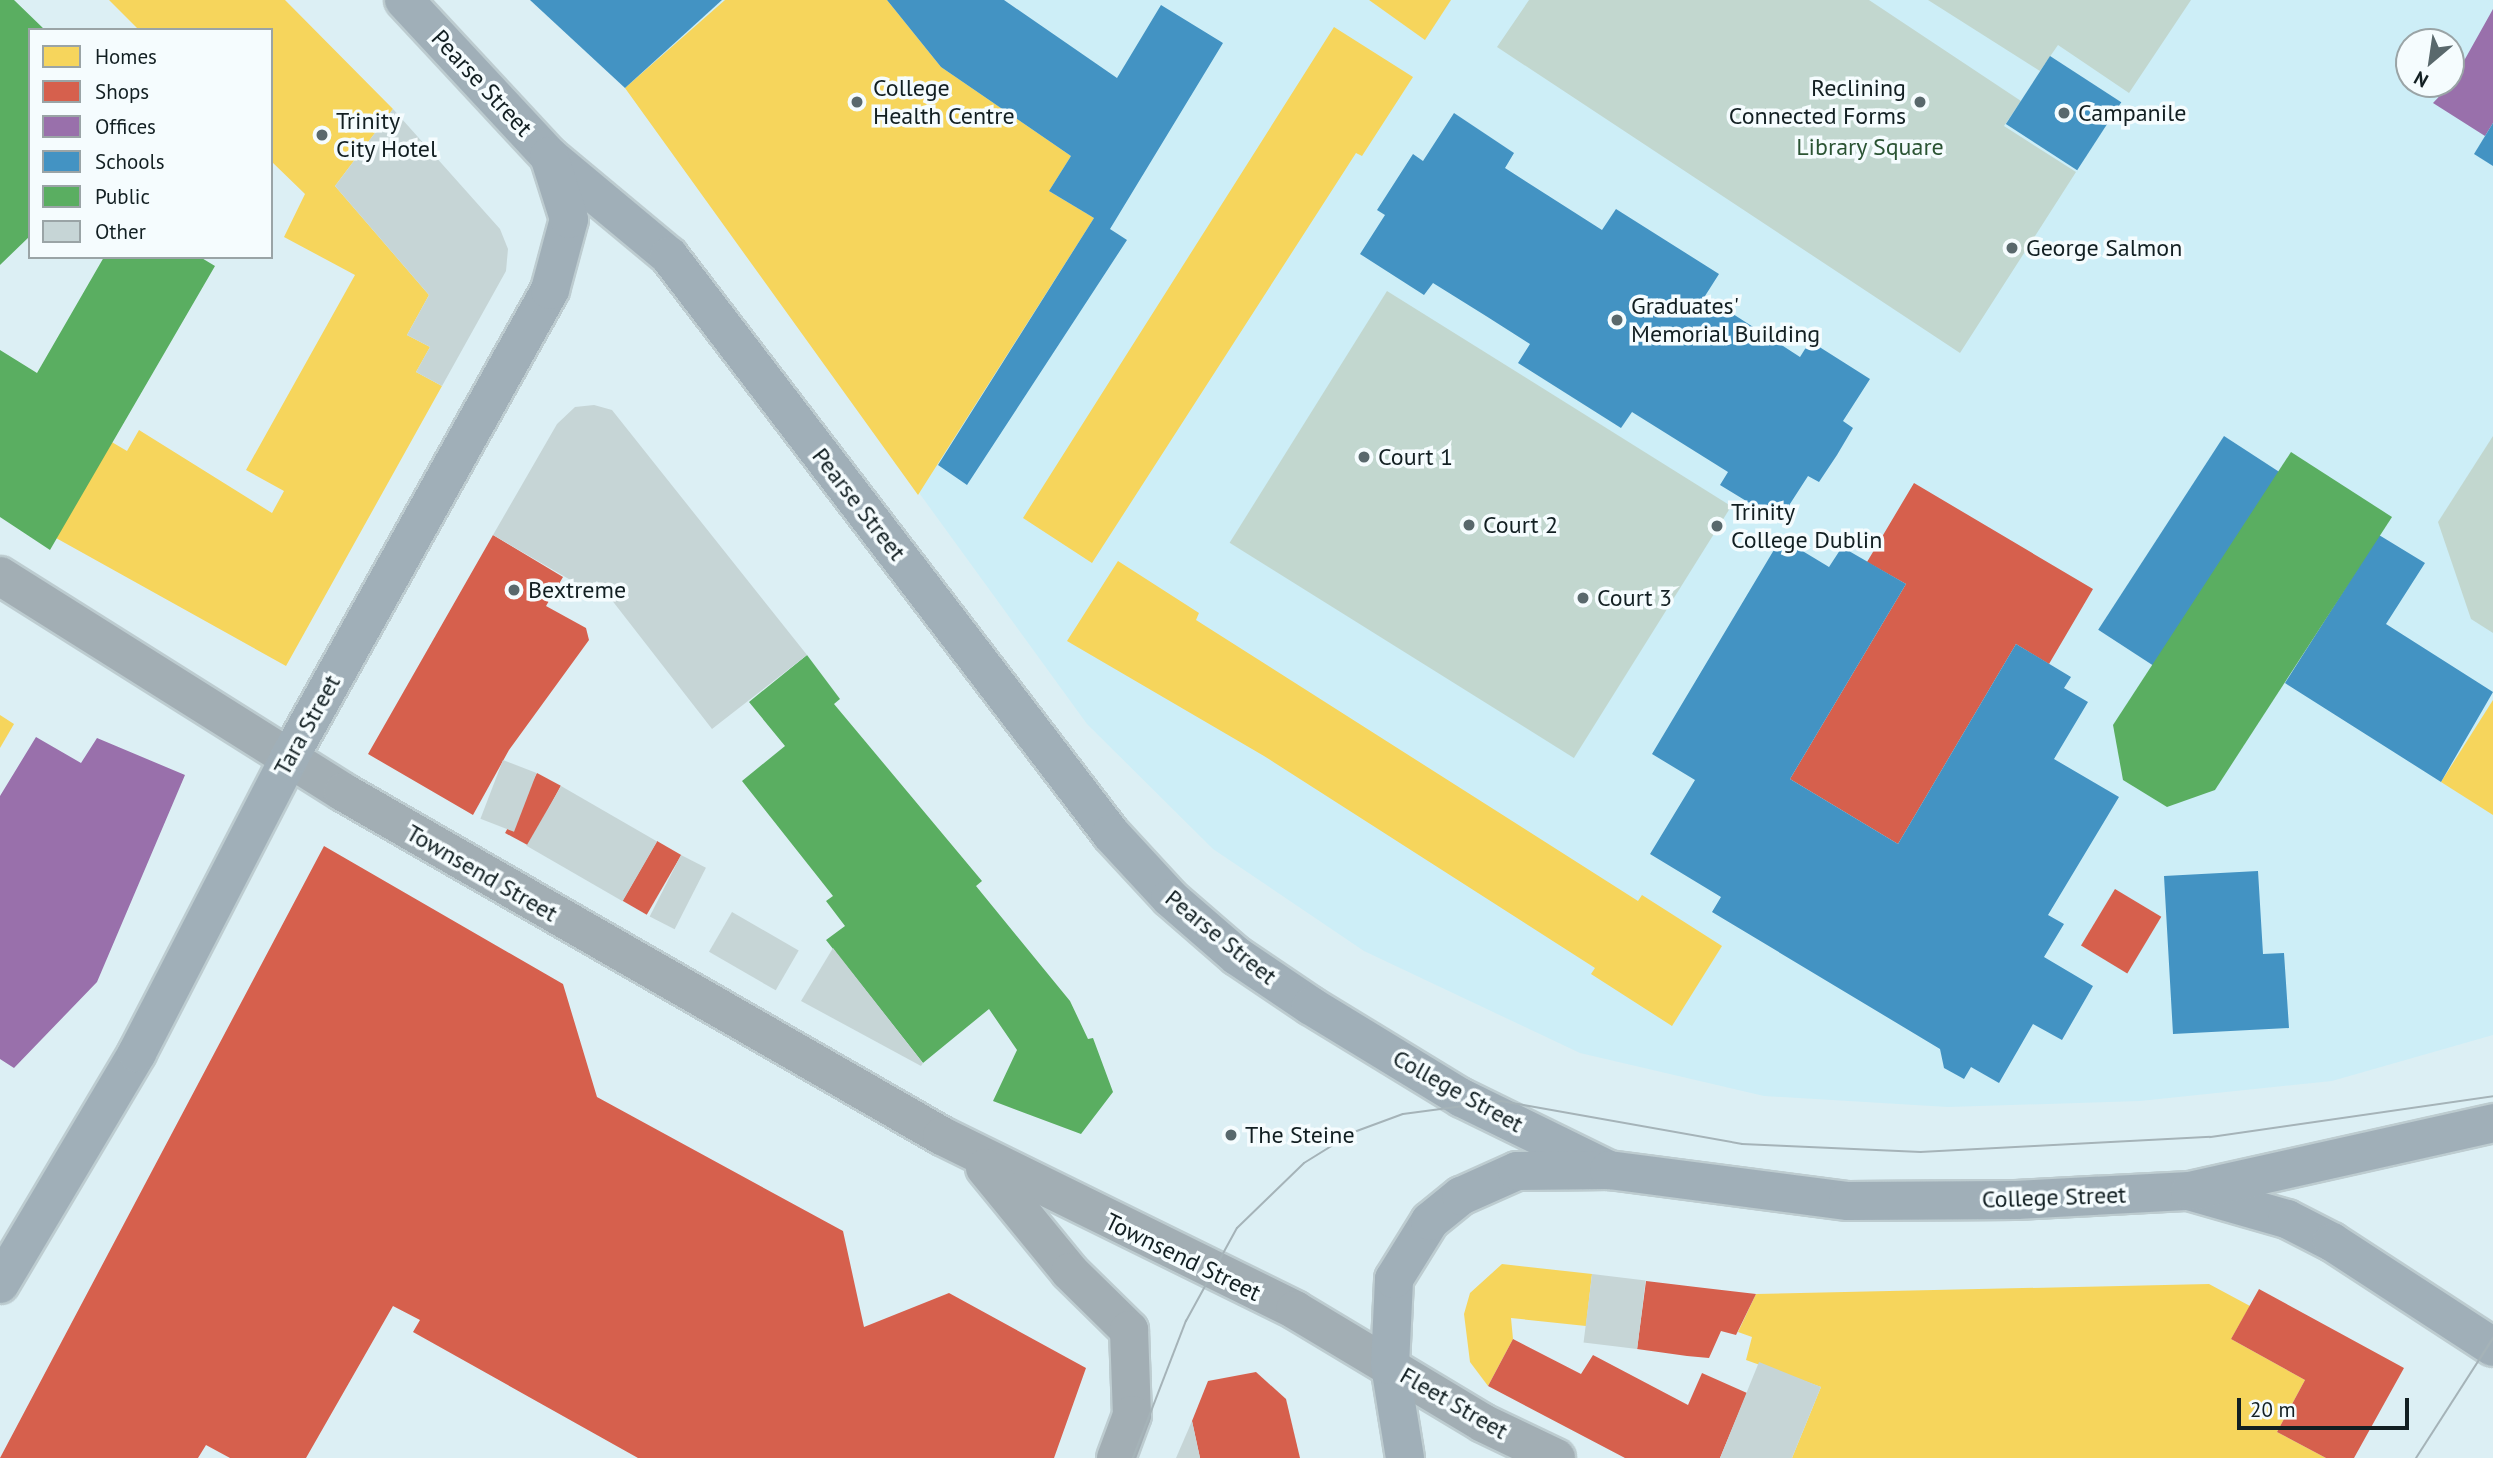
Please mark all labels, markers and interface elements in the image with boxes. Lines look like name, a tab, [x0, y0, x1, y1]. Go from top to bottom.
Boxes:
street label: Pearse Street	[425, 24, 539, 142]
legend	[28, 28, 273, 259]
north arrow	[2395, 28, 2465, 98]
text: Homes	[95, 43, 157, 70]
text: N	[2410, 66, 2432, 93]
place label: College Health Centre	[873, 74, 1015, 130]
place label: Reclining Connected Forms	[1729, 74, 1906, 130]
text: Shops	[95, 78, 149, 105]
marker: College Health Centre	[847, 92, 867, 112]
marker: Reclining Connected Forms	[1912, 94, 1928, 110]
place label: Campanile	[2078, 99, 2186, 127]
marker: Campanile	[2056, 105, 2072, 121]
place label: Trinity City Hotel	[336, 107, 438, 163]
text: Offices	[95, 113, 156, 140]
marker: Trinity City Hotel	[314, 127, 330, 143]
park label: Library Square	[1796, 133, 1944, 161]
text: Schools	[95, 148, 165, 175]
text: Public	[95, 183, 150, 210]
text: Other	[95, 218, 146, 245]
place label: George Salmon	[2026, 234, 2182, 262]
marker: George Salmon	[2004, 240, 2020, 256]
place label: Graduates' Memorial Building	[1631, 292, 1820, 348]
marker: Graduates' Memorial Building	[1609, 312, 1625, 328]
street label: Pearse Street	[806, 442, 912, 566]
place label: Court 1	[1378, 443, 1453, 471]
marker: Court 1	[1356, 449, 1372, 465]
place label: Trinity College Dublin	[1731, 498, 1882, 554]
place label: Court 2	[1483, 511, 1558, 539]
marker: Court 2	[1461, 517, 1477, 533]
marker: Trinity College Dublin	[1709, 518, 1725, 534]
place label: Bextreme	[528, 576, 626, 604]
marker: Bextreme	[506, 582, 522, 598]
place label: Court 3	[1597, 584, 1672, 612]
marker: Court 3	[1575, 590, 1591, 606]
street label: Tara Street	[268, 670, 346, 780]
street label: Townsend Street	[401, 818, 563, 928]
street label: Pearse Street	[1160, 883, 1282, 991]
street label: College Street	[1388, 1043, 1528, 1139]
place label: The Steine	[1245, 1121, 1355, 1149]
marker: The Steine	[1223, 1127, 1239, 1143]
street label: College Street	[1981, 1180, 2127, 1214]
street label: Townsend Street	[1100, 1207, 1266, 1307]
street label: Fleet Street	[1395, 1361, 1513, 1445]
scale bar	[2241, 1384, 2412, 1428]
text: 20 m	[2250, 1396, 2296, 1423]

